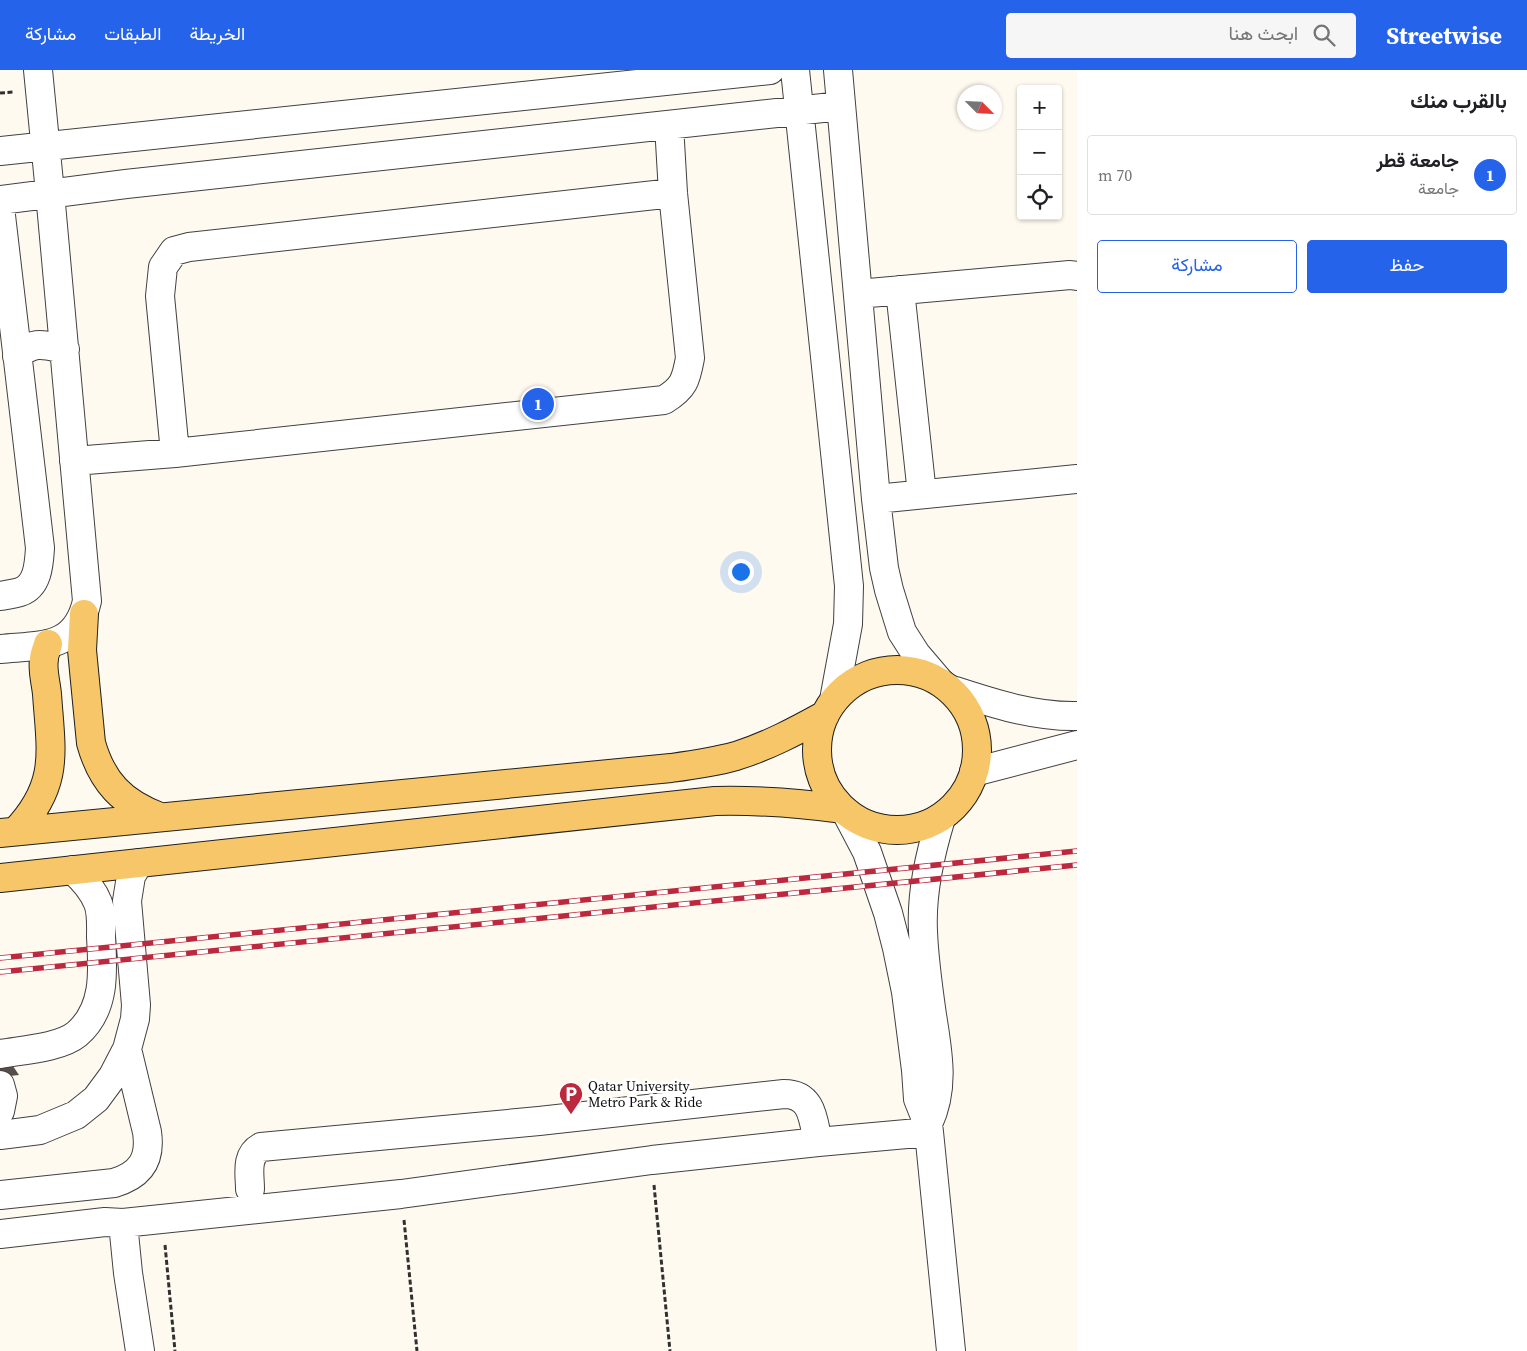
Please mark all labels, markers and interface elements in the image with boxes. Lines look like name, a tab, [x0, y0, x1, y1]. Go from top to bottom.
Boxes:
search box	[1006, 13, 1356, 58]
text: Streetwise	[1386, 19, 1502, 52]
text: ابحث هنا	[1229, 20, 1298, 46]
text: مشاركة	[25, 21, 76, 46]
text: الطبقات	[104, 21, 161, 46]
text: الخريطة	[189, 21, 245, 46]
icon: search	[1310, 21, 1338, 49]
north arrow	[957, 85, 1002, 130]
map controls	[1017, 85, 1062, 220]
button: +	[1017, 85, 1062, 130]
text: بالقرب منك	[1410, 86, 1507, 115]
button: −	[1017, 130, 1062, 175]
text: جامعة قطر	[1376, 147, 1459, 173]
text: 70 m	[1098, 164, 1132, 186]
text: 1	[1486, 164, 1494, 186]
button: locate	[1017, 175, 1062, 220]
text: جامعة	[1418, 177, 1459, 199]
button: مشاركة	[1097, 240, 1297, 293]
button: حفظ	[1307, 240, 1507, 293]
pin: 1	[522, 385, 554, 423]
your location	[728, 559, 754, 585]
place label: Qatar University Metro Park & Ride	[588, 1076, 702, 1112]
parking icon: Qatar University Metro Park & Ride	[558, 1081, 584, 1115]

